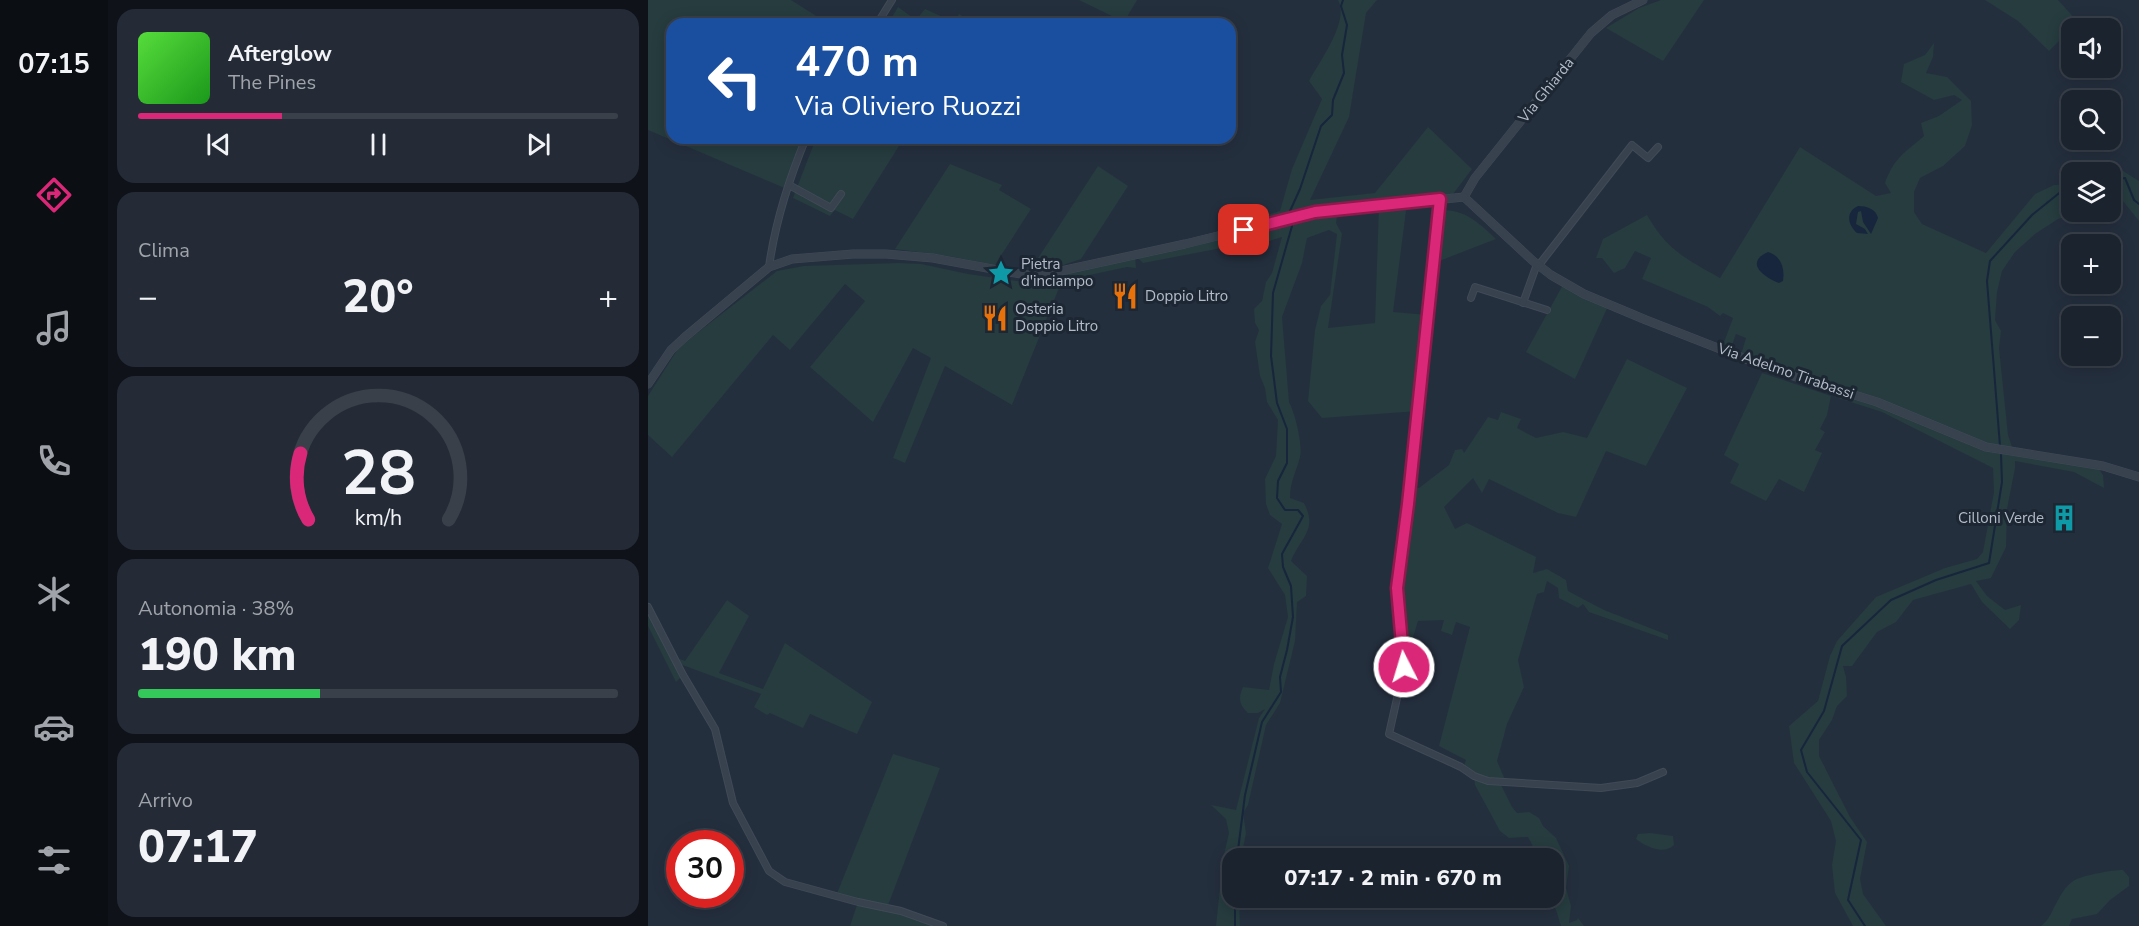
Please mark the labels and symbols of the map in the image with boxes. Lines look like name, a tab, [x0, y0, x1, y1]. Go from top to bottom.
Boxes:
street label: Via Ghiarda	[1513, 53, 1578, 128]
pin	[1218, 204, 1269, 255]
place label: Pietra d'inciampo	[1021, 254, 1093, 291]
place icon: Pietra d'inciampo	[986, 258, 1016, 288]
restaurant icon: Doppio Litro	[1110, 281, 1140, 311]
place label: Doppio Litro	[1145, 286, 1228, 306]
place label: Osteria Doppio Litro	[1015, 299, 1098, 336]
restaurant icon: Osteria Doppio Litro	[980, 303, 1010, 333]
street label: Via Adelmo Tirabassi	[1714, 338, 1857, 404]
building icon: Cilloni Verde	[2049, 503, 2079, 533]
place label: Cilloni Verde	[1958, 508, 2044, 528]
position arrow	[1372, 635, 1436, 699]
speed limit sign: 30	[666, 830, 744, 908]

